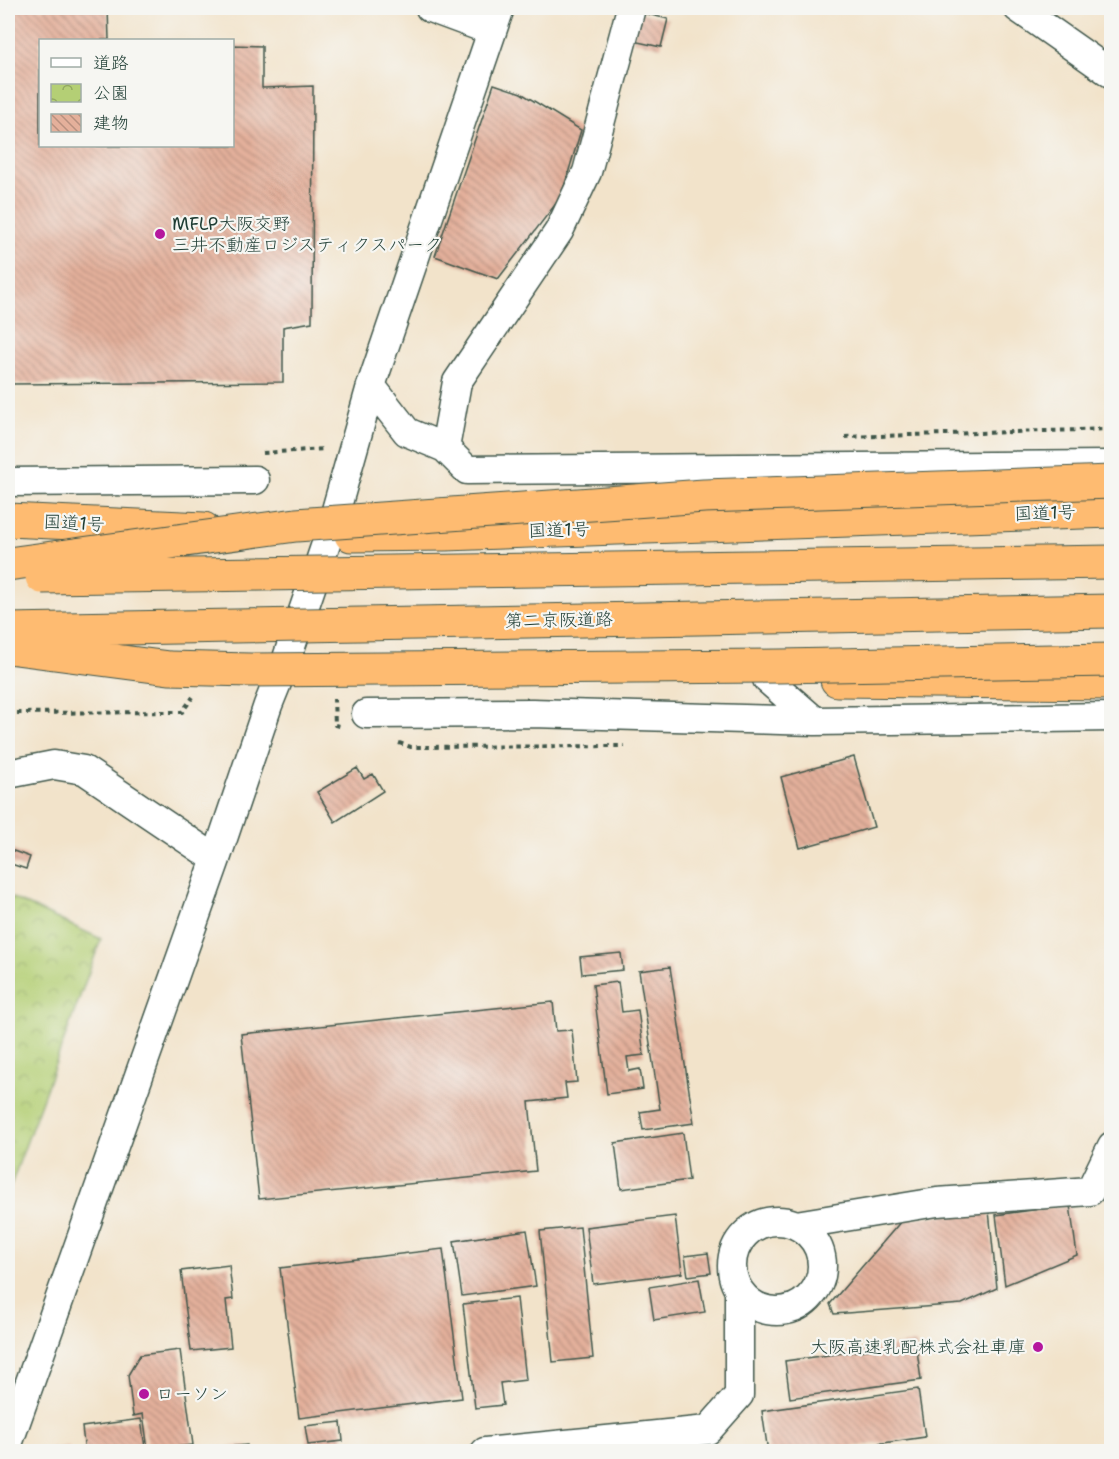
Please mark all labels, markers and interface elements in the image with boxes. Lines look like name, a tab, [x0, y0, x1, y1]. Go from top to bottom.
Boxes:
legend	[39, 39, 234, 147]
text: 道路	[93, 51, 129, 75]
text: 公園	[93, 81, 129, 105]
text: 建物	[93, 111, 129, 135]
place label: MFLP大阪交野 三井不動産ロジスティクスパーク	[172, 212, 442, 257]
marker: MFLP大阪交野 三井不動産ロジスティクスパーク	[153, 227, 167, 241]
street label: 国道1号	[1014, 500, 1076, 526]
street label: 国道1号	[43, 509, 105, 537]
street label: 国道1号	[528, 517, 590, 543]
street label: 第二京阪道路	[505, 607, 613, 633]
place label: 大阪高速乳配株式会社車庫	[810, 1335, 1026, 1359]
marker: 大阪高速乳配株式会社車庫	[1031, 1340, 1045, 1354]
place label: ローソン	[156, 1382, 228, 1406]
marker: ローソン	[137, 1387, 151, 1401]

